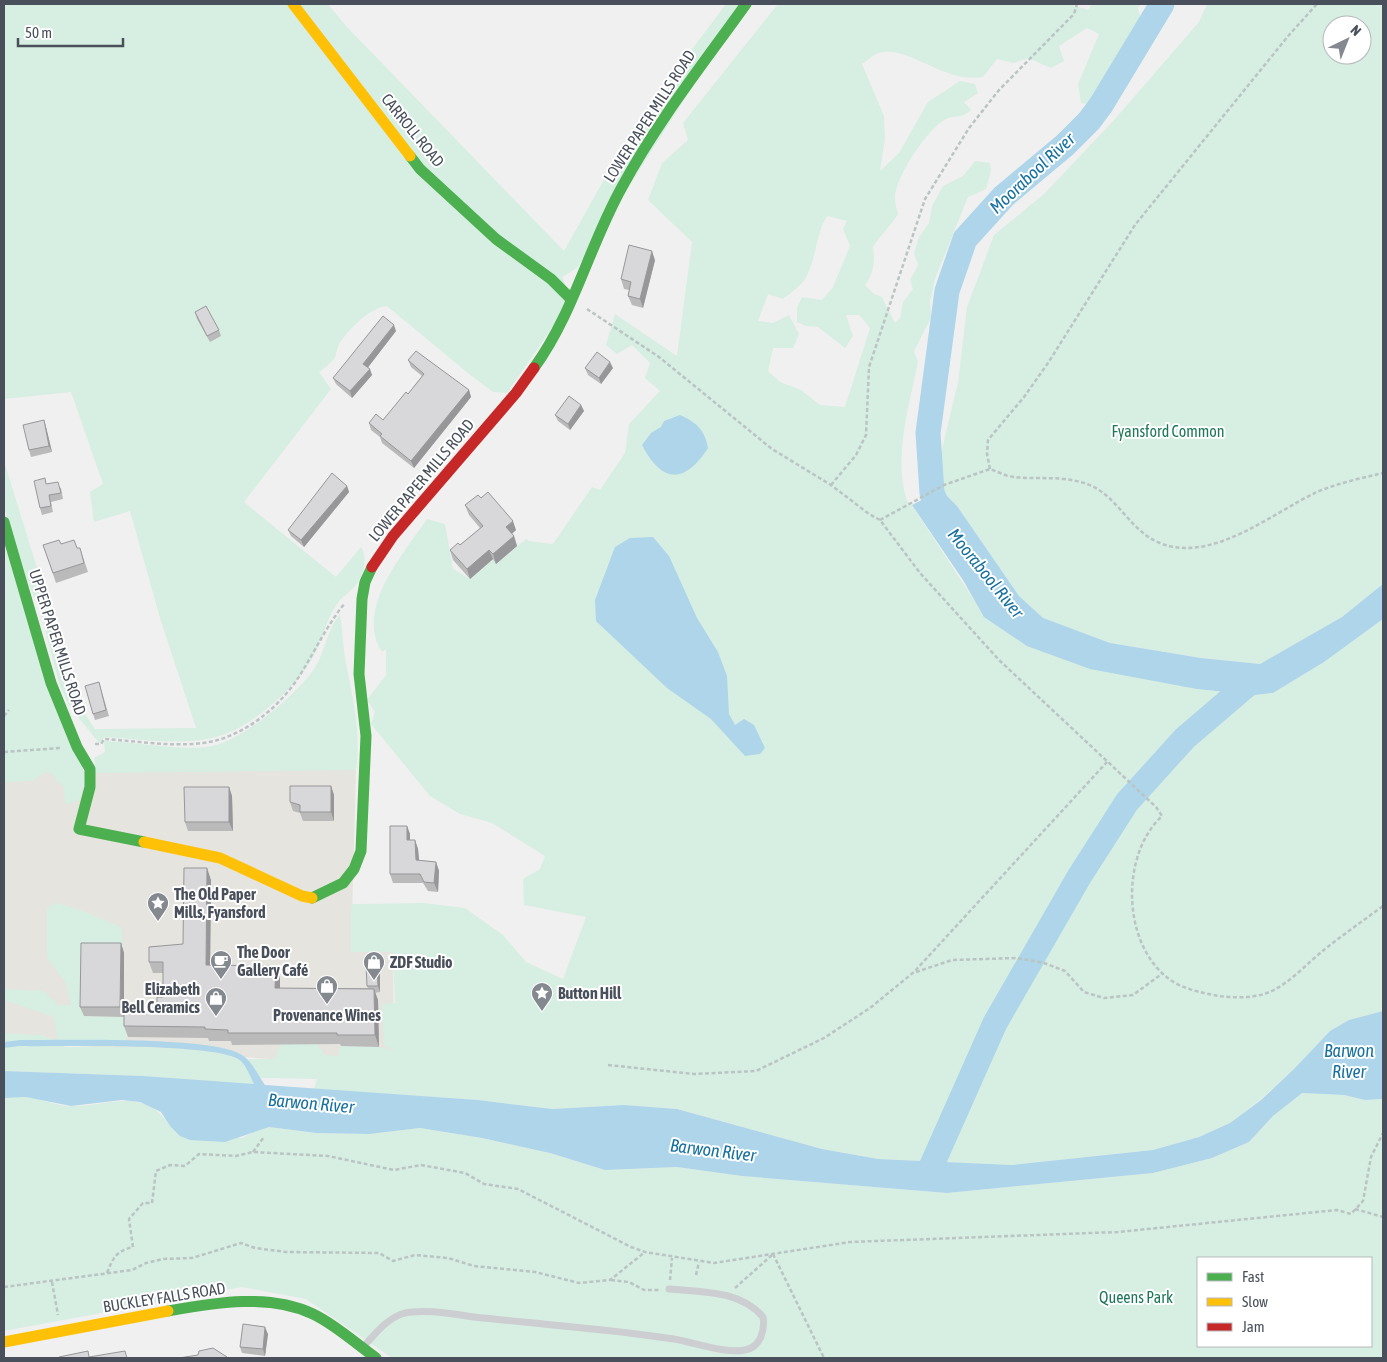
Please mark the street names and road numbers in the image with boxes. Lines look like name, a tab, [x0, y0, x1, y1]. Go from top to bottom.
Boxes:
street label: LOWER PAPER MILLS ROAD	[600, 47, 698, 185]
street label: CARROLL ROAD	[378, 90, 448, 170]
street label: LOWER PAPER MILLS ROAD	[365, 415, 477, 545]
street label: UPPER PAPER MILLS ROAD	[26, 567, 90, 717]
street label: BUCKLEY FALLS ROAD	[102, 1278, 226, 1316]

